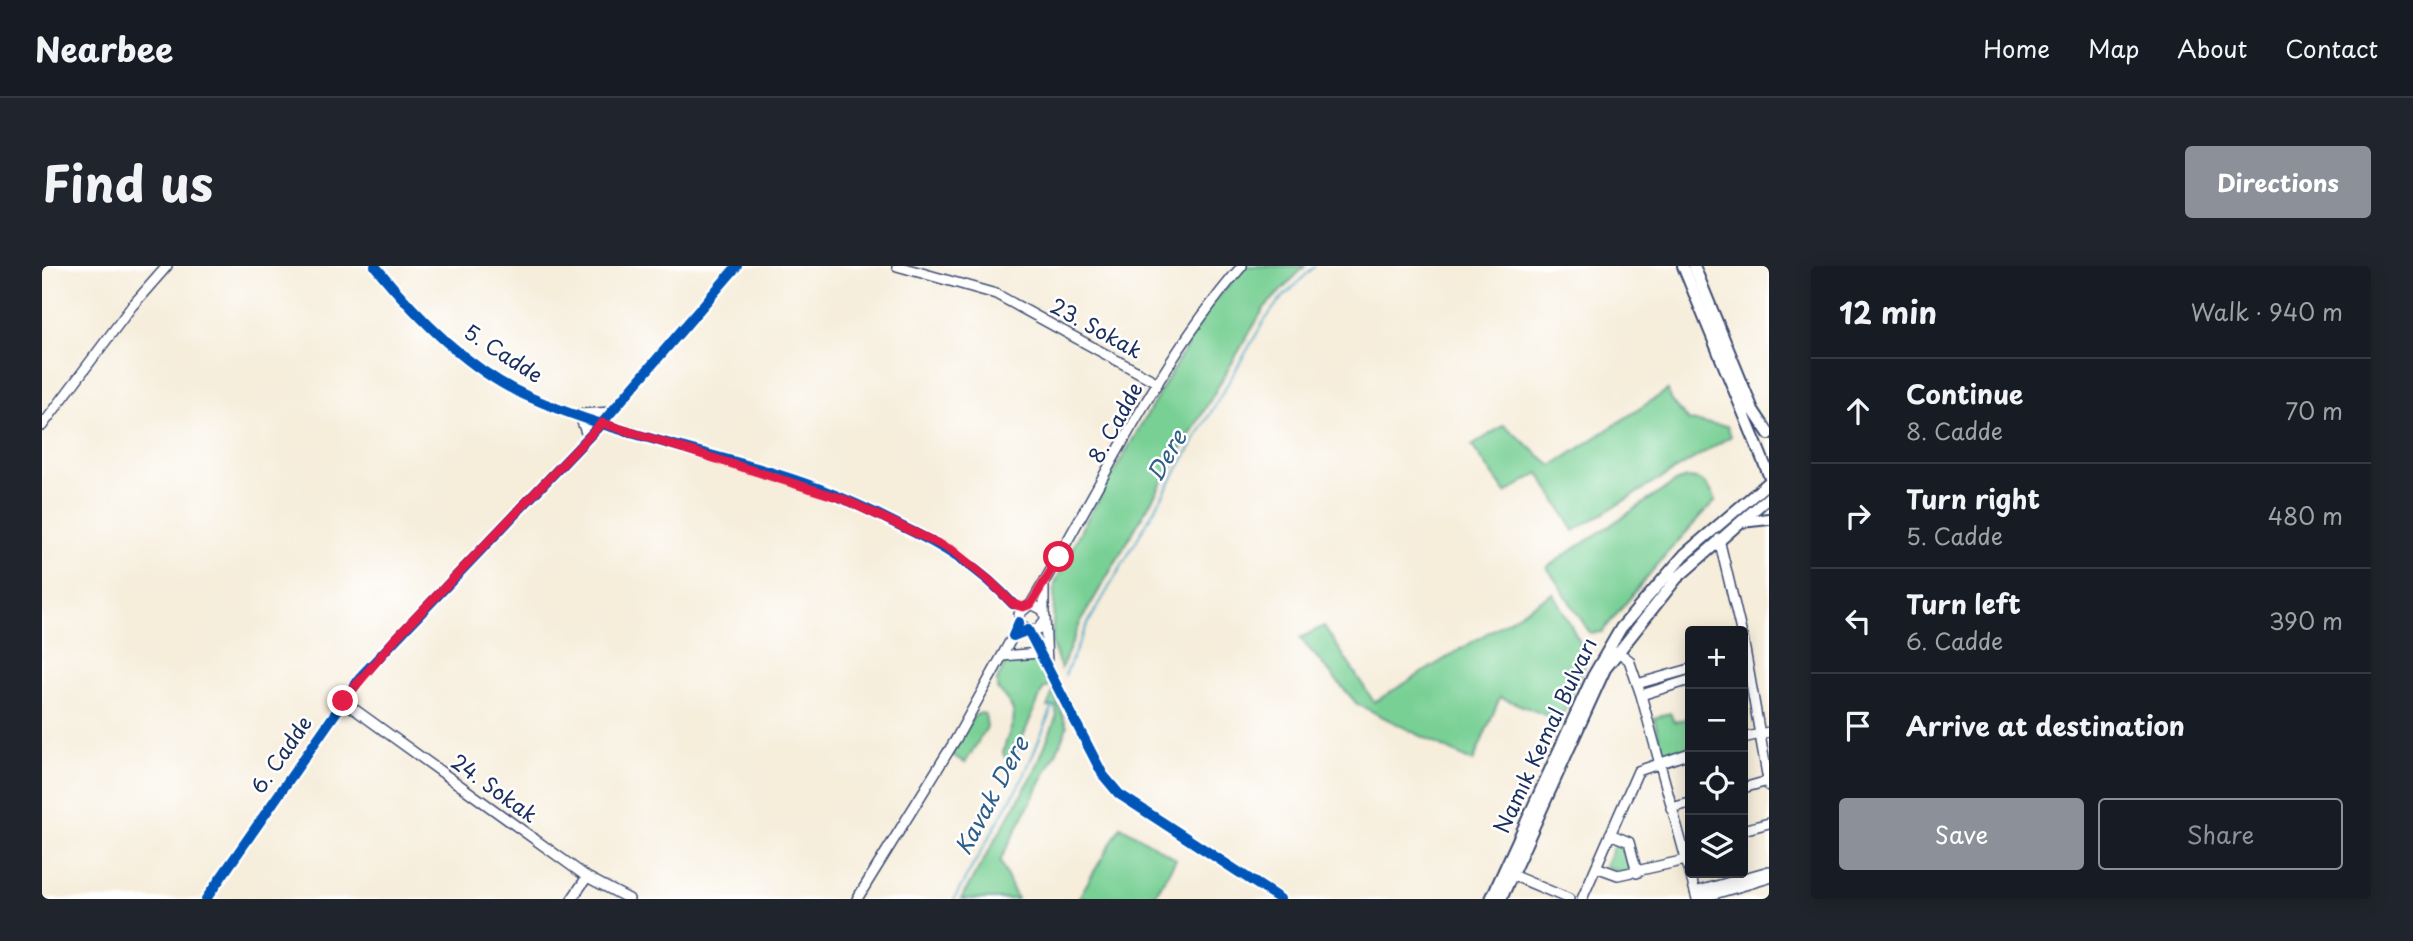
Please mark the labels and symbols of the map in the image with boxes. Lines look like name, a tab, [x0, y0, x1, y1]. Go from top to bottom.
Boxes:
street label: 23. Sokak	[1045, 289, 1149, 366]
street label: 5. Cadde	[458, 315, 550, 390]
street label: 8. Cadde	[1079, 376, 1150, 469]
water label: Dere	[1137, 422, 1195, 488]
route start	[1043, 541, 1074, 572]
street label: Namık Kemal Bulvarı	[1485, 632, 1604, 838]
route end	[327, 685, 358, 716]
street label: 6. Cadde	[242, 708, 319, 799]
water label: Kavak Dere	[945, 728, 1037, 861]
street label: 24. Sokak	[445, 745, 545, 830]

